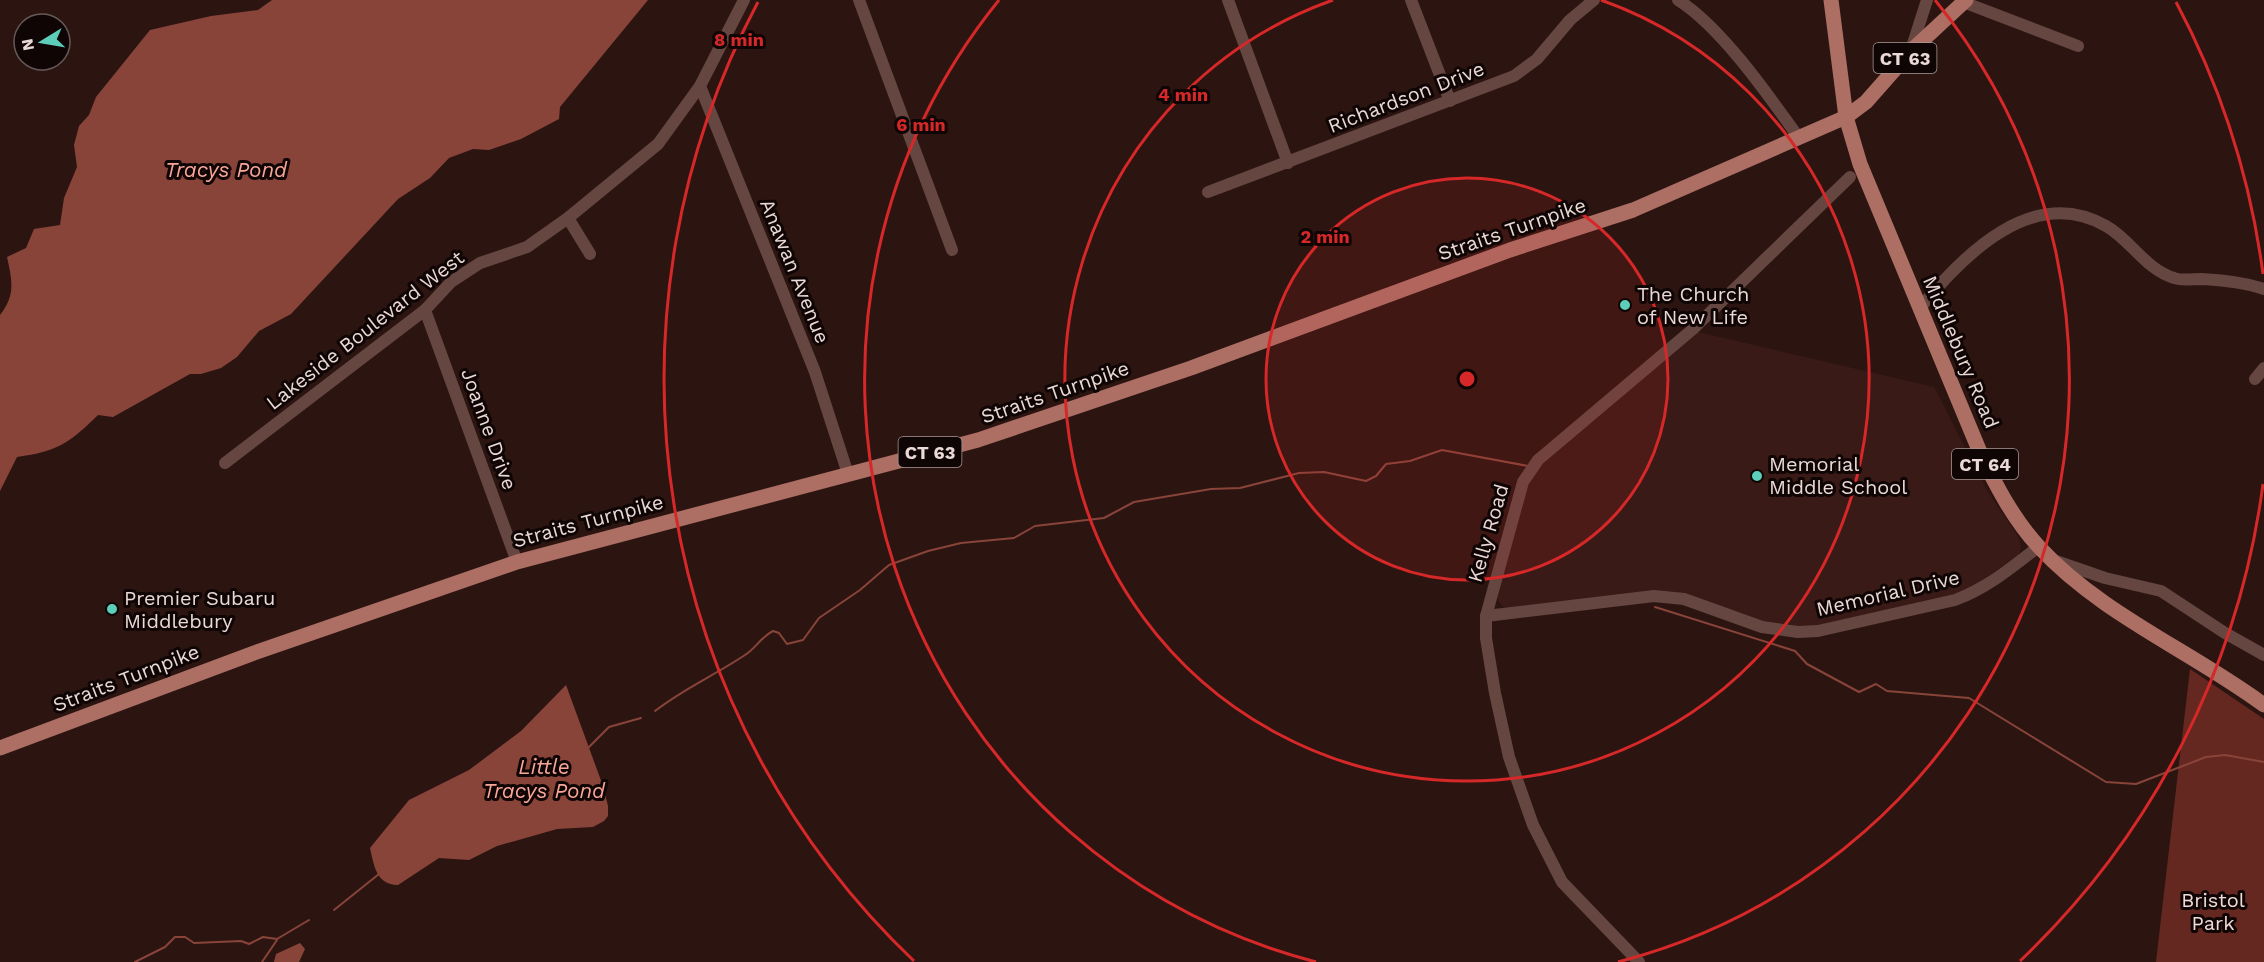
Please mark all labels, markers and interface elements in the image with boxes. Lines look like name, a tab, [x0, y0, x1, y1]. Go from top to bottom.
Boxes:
north arrow	[12, 12, 72, 72]
text: 8 min	[714, 29, 764, 50]
text: N	[17, 37, 38, 52]
road number: CT 63	[1874, 43, 1936, 73]
street label: Richardson Drive	[1325, 56, 1487, 138]
text: 4 min	[1158, 84, 1208, 105]
text: 6 min	[896, 114, 946, 135]
water label: Tracys Pond	[165, 157, 288, 182]
street label: Straits Turnpike	[1435, 192, 1589, 266]
street label: Anawan Avenue	[755, 195, 835, 347]
text: 2 min	[1300, 226, 1350, 247]
street label: Lakeside Boulevard West	[261, 245, 469, 415]
street label: Middlebury Road	[1918, 272, 2004, 432]
place label: The Church of New Life	[1637, 282, 1749, 329]
marker: The Church of New Life	[1618, 298, 1632, 312]
street label: Straits Turnpike	[978, 355, 1132, 429]
street label: Joanne Drive	[456, 365, 522, 493]
centre of rings	[1457, 369, 1477, 389]
road number: CT 63	[898, 437, 962, 467]
road number: CT 64	[1952, 449, 2018, 479]
place label: Memorial Middle School	[1769, 452, 1907, 499]
marker: Memorial Middle School	[1750, 469, 1764, 483]
street label: Kelly Road	[1463, 481, 1513, 585]
street label: Straits Turnpike	[510, 489, 666, 553]
street label: Memorial Drive	[1814, 565, 1962, 621]
place label: Premier Subaru Middlebury	[124, 586, 275, 633]
marker: Premier Subaru Middlebury	[105, 602, 119, 616]
street label: Straits Turnpike	[49, 639, 203, 717]
water label: Little Tracys Pond	[483, 754, 606, 803]
park label: Bristol Park	[2181, 888, 2245, 935]

